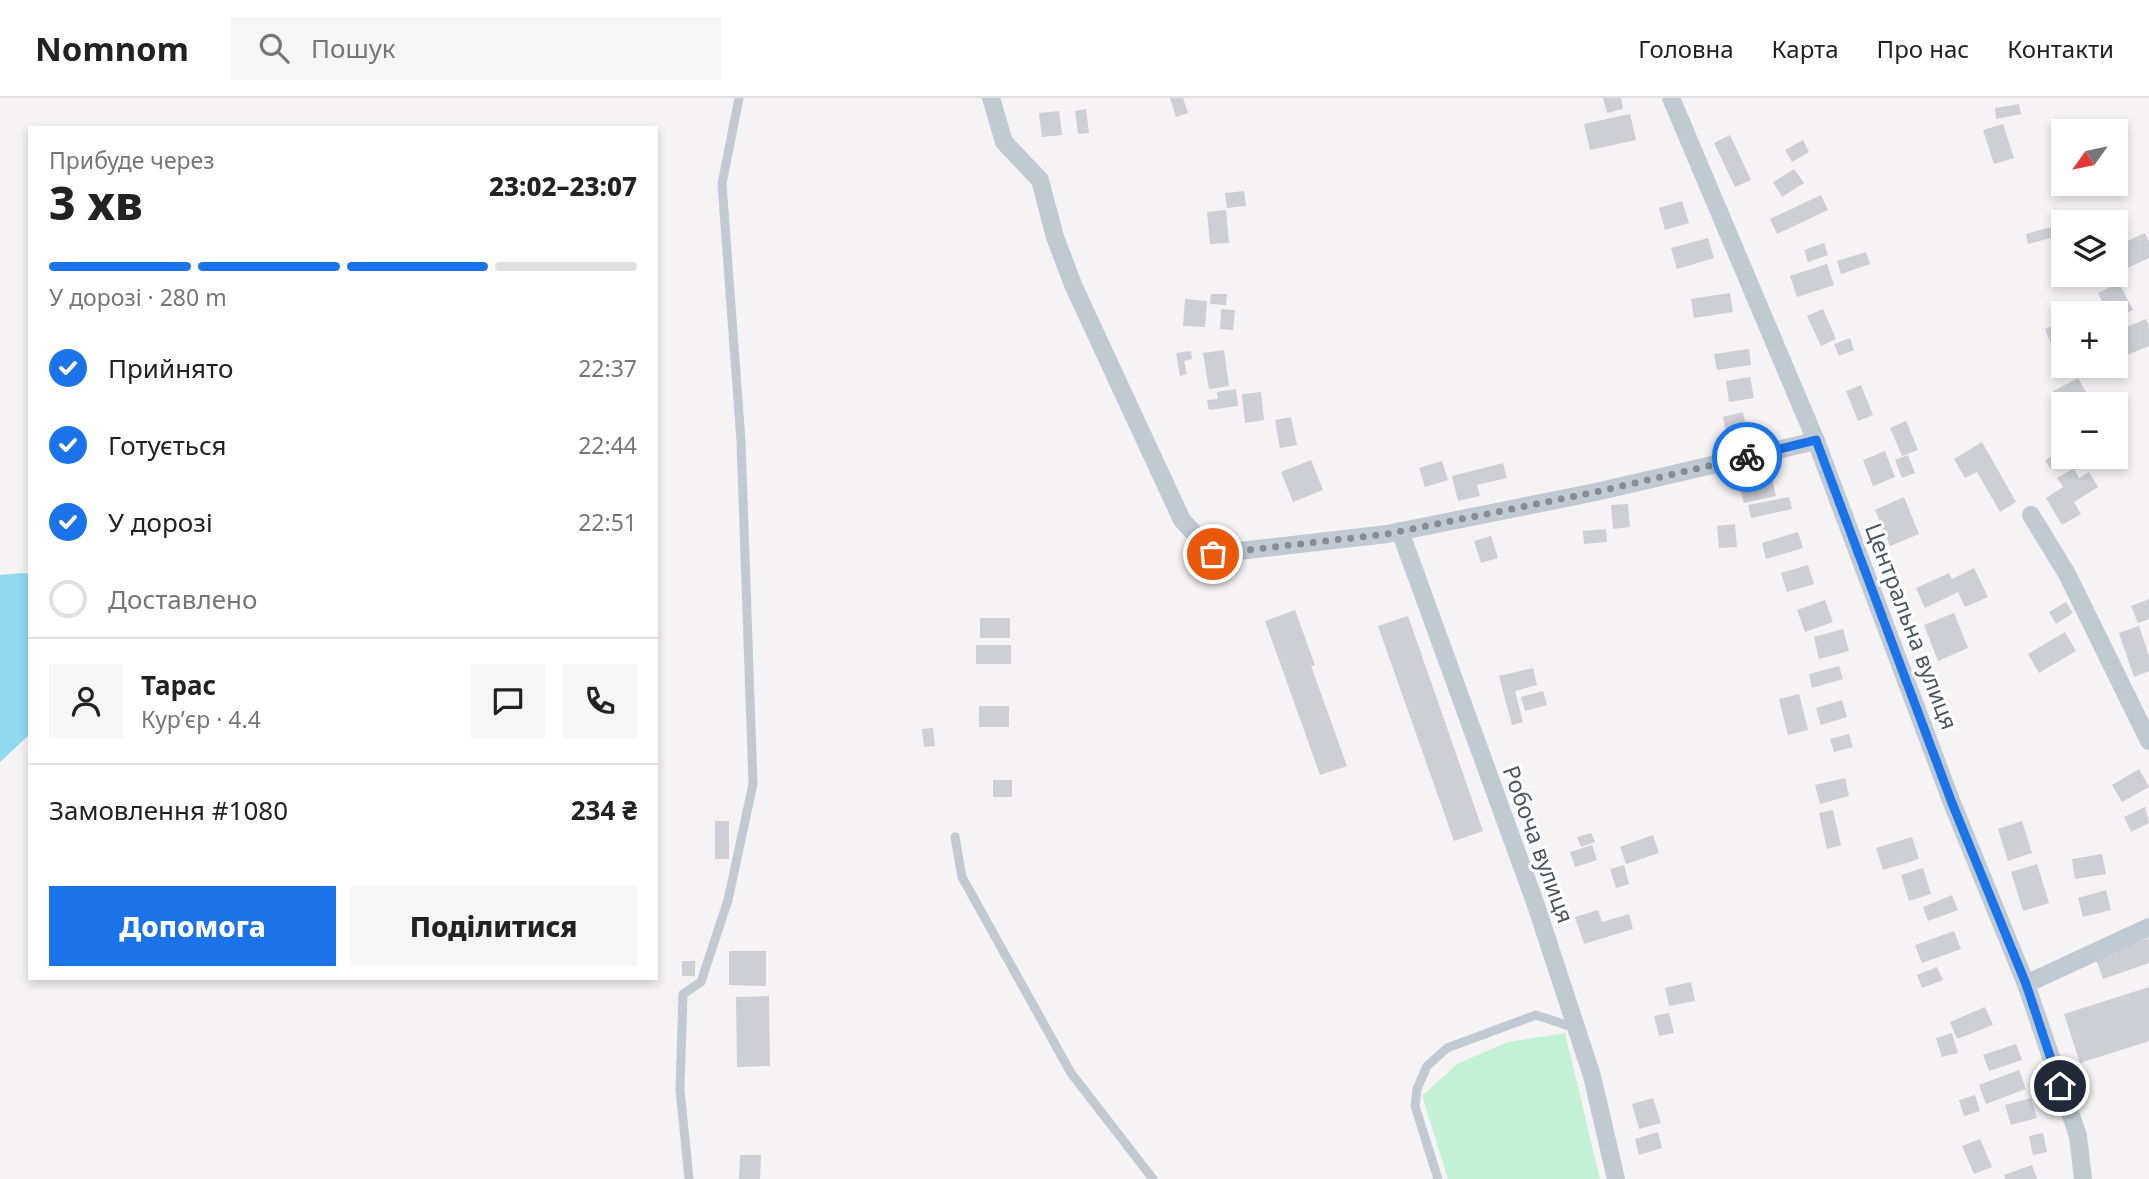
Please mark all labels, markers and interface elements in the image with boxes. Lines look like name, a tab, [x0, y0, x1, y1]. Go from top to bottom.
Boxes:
search box	[231, 17, 721, 80]
text: Nomnom	[35, 26, 189, 71]
icon: search	[255, 29, 293, 67]
text: Пошук	[311, 30, 396, 66]
text: Головна	[1638, 32, 1734, 65]
text: Карта	[1772, 32, 1839, 65]
text: Про нас	[1877, 32, 1969, 65]
text: Контакти	[2007, 32, 2114, 65]
north arrow	[2051, 119, 2128, 196]
map controls	[2051, 119, 2128, 469]
text: Прибуде через	[49, 144, 214, 176]
text: 23:02–23:07	[489, 168, 637, 204]
text: 3 хв	[49, 171, 143, 233]
button: layers	[2051, 210, 2128, 287]
text: У дорозі · 280 m	[49, 281, 227, 313]
button: +	[2051, 301, 2128, 378]
icon: check	[49, 349, 87, 387]
text: Прийнято	[108, 350, 233, 386]
text: 22:37	[578, 352, 637, 384]
button: −	[2051, 392, 2128, 469]
courier	[1712, 422, 1782, 492]
icon: check	[49, 426, 87, 464]
text: Готується	[108, 427, 227, 463]
text: 22:44	[578, 429, 637, 461]
icon: bike	[1728, 438, 1766, 476]
icon: check	[49, 503, 87, 541]
text: У дорозі	[108, 504, 213, 540]
text: 22:51	[578, 506, 637, 538]
street label: Центральна вулиця	[1858, 518, 1966, 734]
pin	[1183, 524, 1243, 584]
icon: bag	[1194, 535, 1232, 573]
text: Доставлено	[108, 581, 257, 617]
button: person	[49, 664, 123, 738]
button: chat	[471, 664, 545, 738]
button: phone	[563, 664, 637, 738]
text: Тарас	[141, 667, 216, 703]
text: Кур’єр · 4.4	[141, 703, 261, 735]
street label: Робоча вулиця	[1496, 761, 1582, 927]
text: Замовлення #1080	[49, 792, 288, 828]
text: 234 ₴	[571, 792, 637, 828]
button: Допомога	[49, 886, 336, 966]
button: Поділитися	[350, 886, 637, 966]
pin	[2030, 1056, 2090, 1116]
icon: home	[2041, 1067, 2079, 1105]

